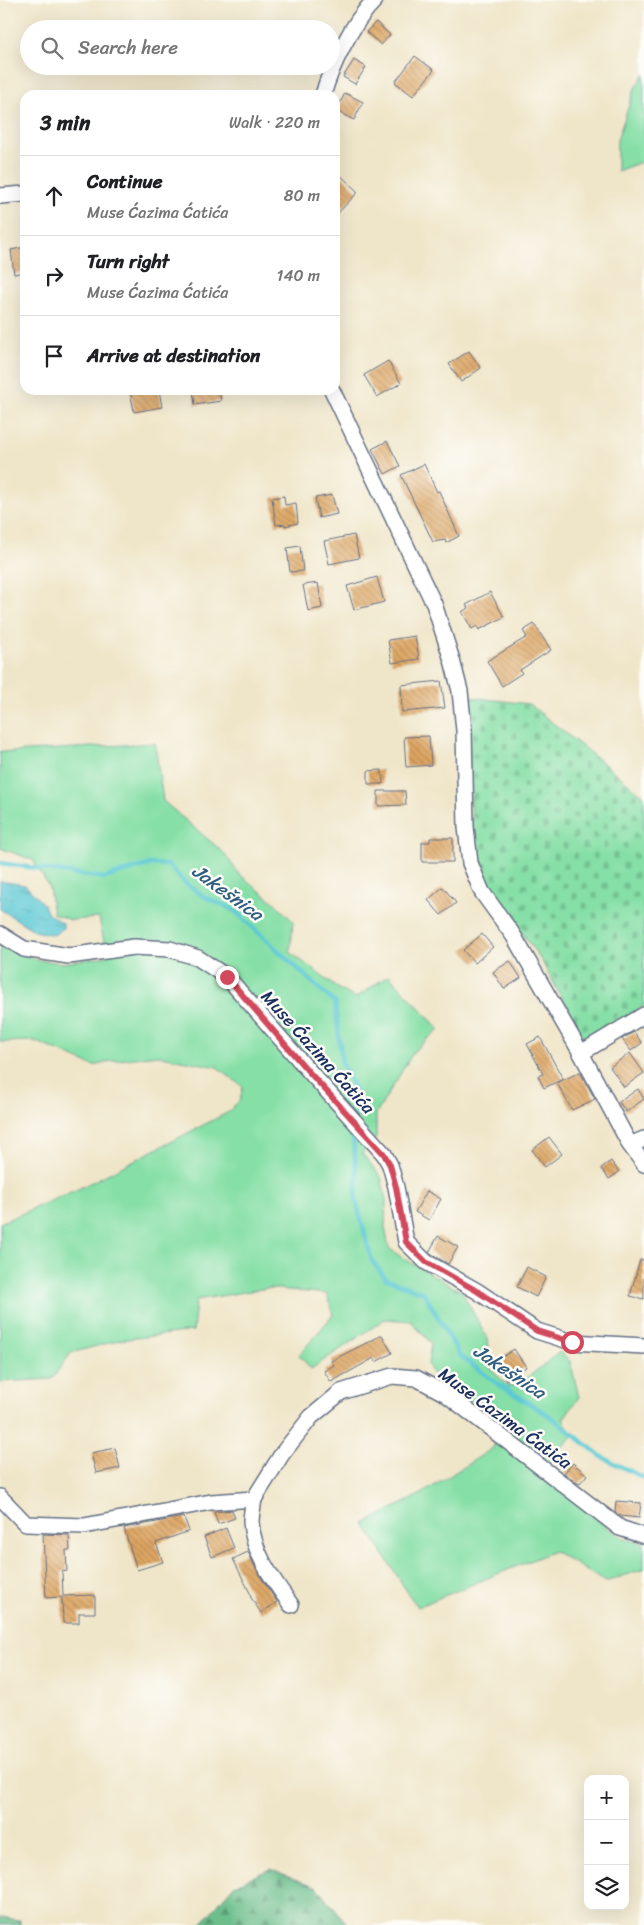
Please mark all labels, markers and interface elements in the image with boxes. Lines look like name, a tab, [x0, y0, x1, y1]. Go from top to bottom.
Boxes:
search box	[20, 20, 340, 75]
text: Search here	[78, 31, 178, 64]
icon: search	[38, 34, 66, 62]
text: 3 min	[40, 104, 90, 142]
text: Walk · 220 m	[229, 108, 320, 137]
text: Continue	[87, 165, 163, 198]
text: 80 m	[284, 181, 320, 210]
icon: ahead	[40, 182, 68, 210]
text: Muse Ćazima Ćatića	[87, 198, 228, 227]
text: Turn right	[87, 245, 169, 278]
text: 140 m	[277, 261, 320, 290]
icon: right	[40, 262, 68, 290]
text: Muse Ćazima Ćatića	[87, 278, 228, 307]
text: Arrive at destination	[87, 339, 260, 372]
icon: arrive	[40, 342, 68, 370]
water label: Jakešnica	[185, 855, 272, 931]
route end	[216, 966, 239, 989]
street label: Muse Ćazima Ćatića	[253, 982, 384, 1122]
route start	[561, 1331, 584, 1354]
water label: Jakešnica	[467, 1335, 554, 1409]
street label: Muse Ćazima Ćatića	[431, 1358, 579, 1478]
map controls	[584, 1775, 629, 1910]
button: +	[584, 1775, 629, 1820]
button: −	[584, 1820, 629, 1865]
button: layers	[584, 1865, 629, 1910]

